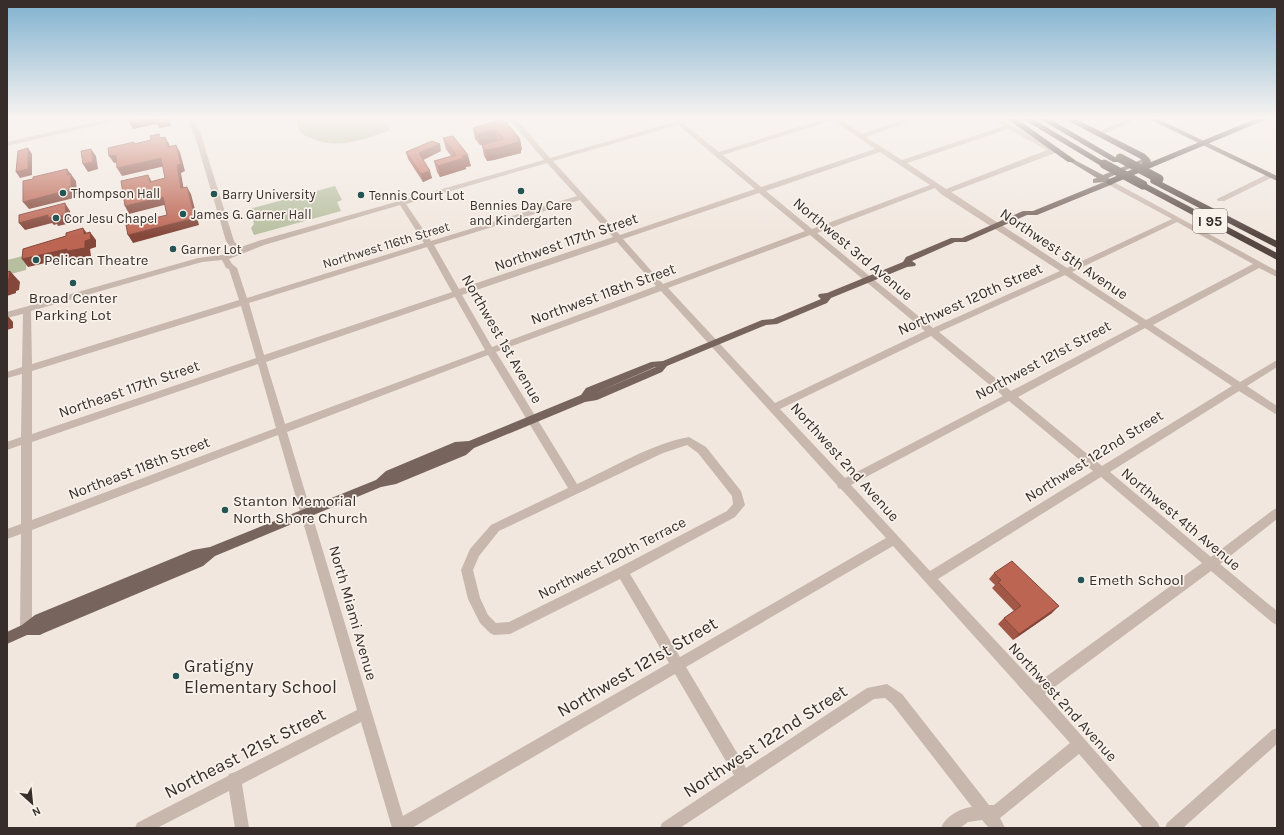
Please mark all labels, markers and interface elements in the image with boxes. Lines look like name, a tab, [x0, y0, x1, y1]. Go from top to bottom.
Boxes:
place label: Thompson Hall	[71, 186, 160, 201]
marker: Bennies Day Care and Kindergarten	[516, 186, 526, 196]
place label: Barry University	[222, 187, 316, 202]
marker: Thompson Hall	[58, 188, 68, 198]
place label: Tennis Court Lot	[369, 188, 464, 203]
marker: Barry University	[209, 189, 219, 199]
marker: Tennis Court Lot	[356, 190, 366, 200]
street label: Northwest 3rd Avenue	[790, 194, 916, 304]
place label: Bennies Day Care and Kindergarten	[470, 198, 572, 228]
street label: Northwest 5th Avenue	[997, 205, 1131, 303]
place label: James G. Garner Hall	[191, 207, 312, 222]
marker: James G. Garner Hall	[178, 209, 188, 219]
street label: Northwest 117th Street	[492, 209, 640, 275]
road number: I 95	[1193, 209, 1227, 233]
place label: Cor Jesu Chapel	[64, 211, 157, 226]
marker: Cor Jesu Chapel	[51, 213, 61, 223]
street label: Northwest 116th Street	[321, 219, 451, 271]
place label: Garner Lot	[181, 242, 242, 257]
marker: Garner Lot	[168, 244, 178, 254]
place label: Pelican Theatre	[44, 251, 149, 269]
marker: Pelican Theatre	[31, 255, 41, 265]
street label: Northwest 118th Street	[528, 259, 678, 329]
street label: Northwest 120th Street	[895, 259, 1045, 339]
street label: Northwest 1st Avenue	[458, 271, 546, 407]
marker: Broad Center Parking Lot	[68, 278, 78, 288]
place label: Broad Center Parking Lot	[29, 289, 118, 324]
street label: Northwest 121st Street	[972, 316, 1114, 403]
street label: Northeast 117th Street	[56, 356, 202, 422]
street label: Northwest 2nd Avenue	[787, 399, 903, 525]
street label: Northwest 122nd Street	[1022, 406, 1167, 506]
street label: Northeast 118th Street	[66, 433, 213, 503]
street label: Northwest 4th Avenue	[1118, 464, 1244, 574]
place label: Stanton Memorial North Shore Church	[233, 492, 368, 527]
marker: Stanton Memorial North Shore Church	[220, 505, 230, 515]
street label: Northwest 120th Terrace	[535, 513, 689, 603]
street label: North Miami Avenue	[325, 544, 381, 682]
place label: Emeth School	[1089, 571, 1184, 589]
marker: Emeth School	[1076, 575, 1086, 585]
street label: Northwest 121st Street	[553, 612, 721, 722]
street label: Northwest 2nd Avenue	[1005, 639, 1121, 765]
place label: Gratigny Elementary School	[184, 655, 337, 698]
marker: Gratigny Elementary School	[171, 671, 181, 681]
street label: Northwest 122nd Street	[679, 680, 851, 802]
street label: Northeast 121st Street	[161, 703, 330, 803]
north arrow	[12, 783, 52, 823]
text: N	[30, 804, 43, 819]

